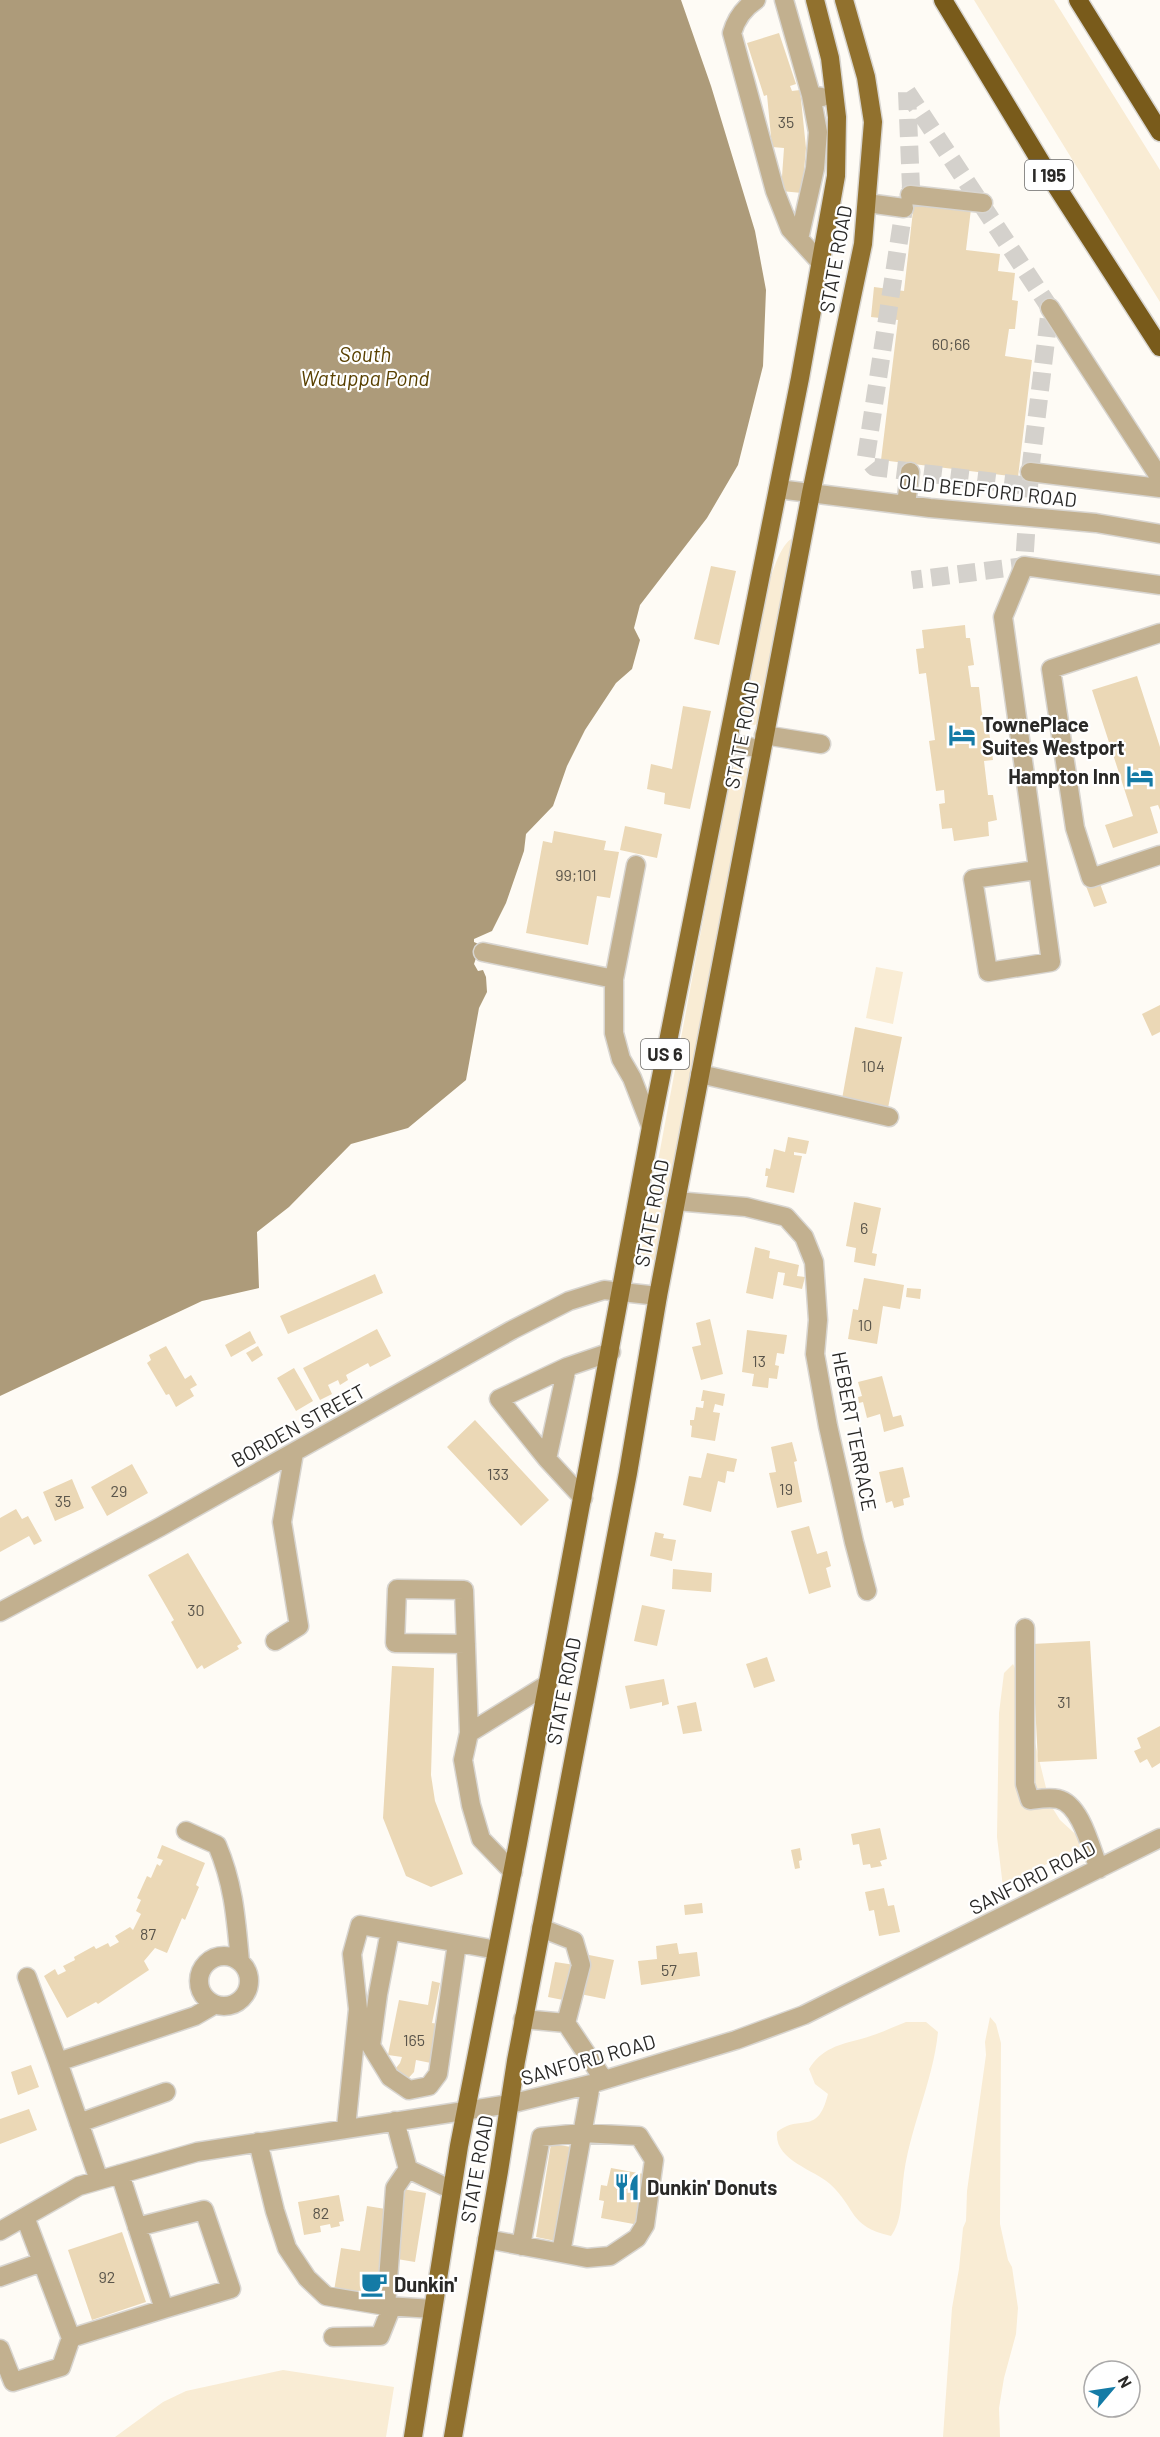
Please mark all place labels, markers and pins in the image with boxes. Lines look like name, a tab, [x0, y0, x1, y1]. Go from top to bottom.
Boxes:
place label: TownePlace Suites Westport	[982, 712, 1125, 759]
hotel icon: TownePlace Suites Westport	[947, 720, 977, 750]
hotel icon: Hampton Inn	[1125, 761, 1155, 791]
place label: Hampton Inn	[1008, 764, 1120, 788]
restaurant icon: Dunkin' Donuts	[612, 2172, 642, 2202]
place label: Dunkin' Donuts	[647, 2175, 777, 2199]
cafe icon: Dunkin'	[359, 2269, 389, 2299]
place label: Dunkin'	[394, 2272, 458, 2296]

